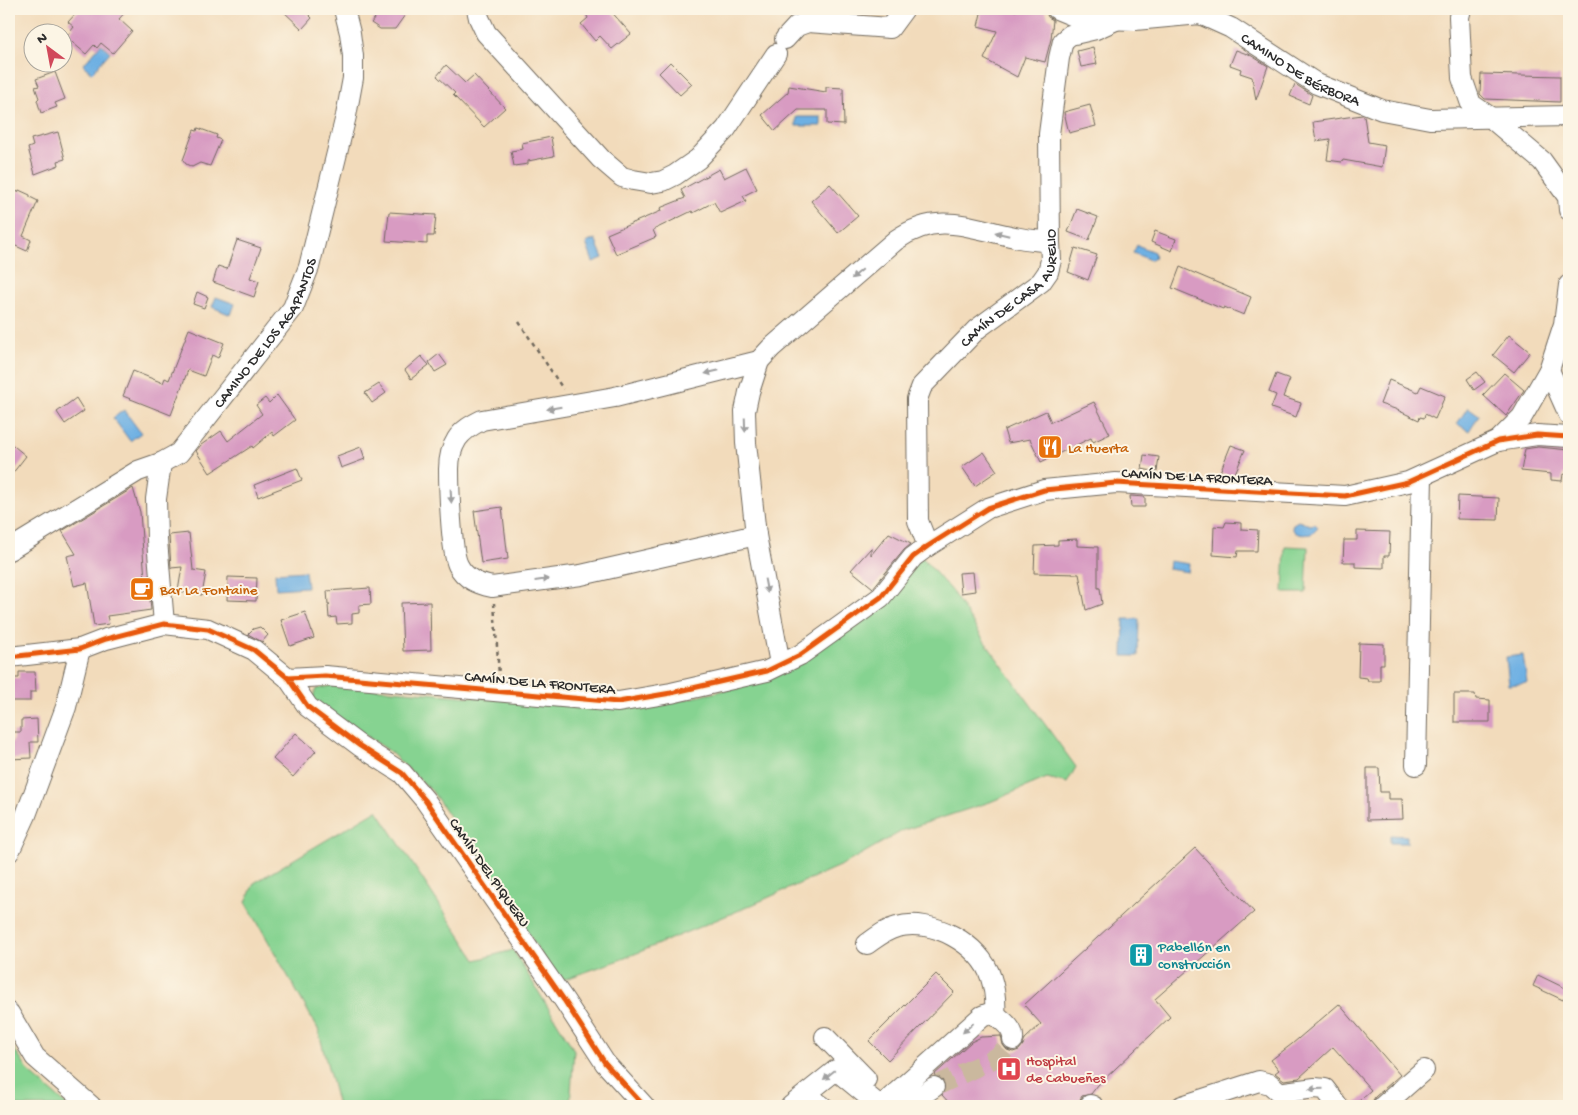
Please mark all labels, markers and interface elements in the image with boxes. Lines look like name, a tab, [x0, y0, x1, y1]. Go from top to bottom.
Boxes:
north arrow	[22, 22, 72, 72]
text: N	[34, 29, 51, 49]
street label: CAMINO DE BÉRBORA	[1237, 30, 1363, 112]
street label: CAMÍN DE CASA AURELIO	[957, 229, 1063, 352]
one-way arrow	[994, 230, 1009, 238]
street label: CAMINO DE LOS AGAPANTOS	[211, 257, 322, 412]
one-way arrow	[850, 268, 863, 279]
one-way arrow	[704, 368, 719, 376]
one-way arrow	[545, 404, 561, 412]
one-way arrow	[742, 417, 750, 433]
restaurant icon: La Huerta	[1037, 434, 1063, 460]
place label: La Huerta	[1068, 440, 1129, 458]
street label: CAMÍN DE LA FRONTERA	[1121, 465, 1274, 491]
one-way arrow	[447, 488, 455, 504]
cafe icon: Bar La Fontaine	[129, 576, 155, 602]
one-way arrow	[534, 576, 550, 584]
one-way arrow	[762, 578, 770, 594]
place label: Bar La Fontaine	[159, 582, 258, 600]
street label: CAMÍN DE LA FRONTERA	[464, 668, 617, 700]
street label: CAMÍN DEL PIQUERU	[444, 815, 533, 931]
place label: Pabellón en construcción	[1157, 939, 1230, 974]
building icon: Pabellón en construcción	[1128, 942, 1154, 968]
one-way arrow	[962, 1023, 975, 1034]
place label: Hospital de Cabueñes	[1026, 1053, 1106, 1088]
hospital icon: Hospital de Cabueñes	[996, 1056, 1022, 1082]
one-way arrow	[823, 1070, 836, 1081]
one-way arrow	[1307, 1085, 1323, 1093]

